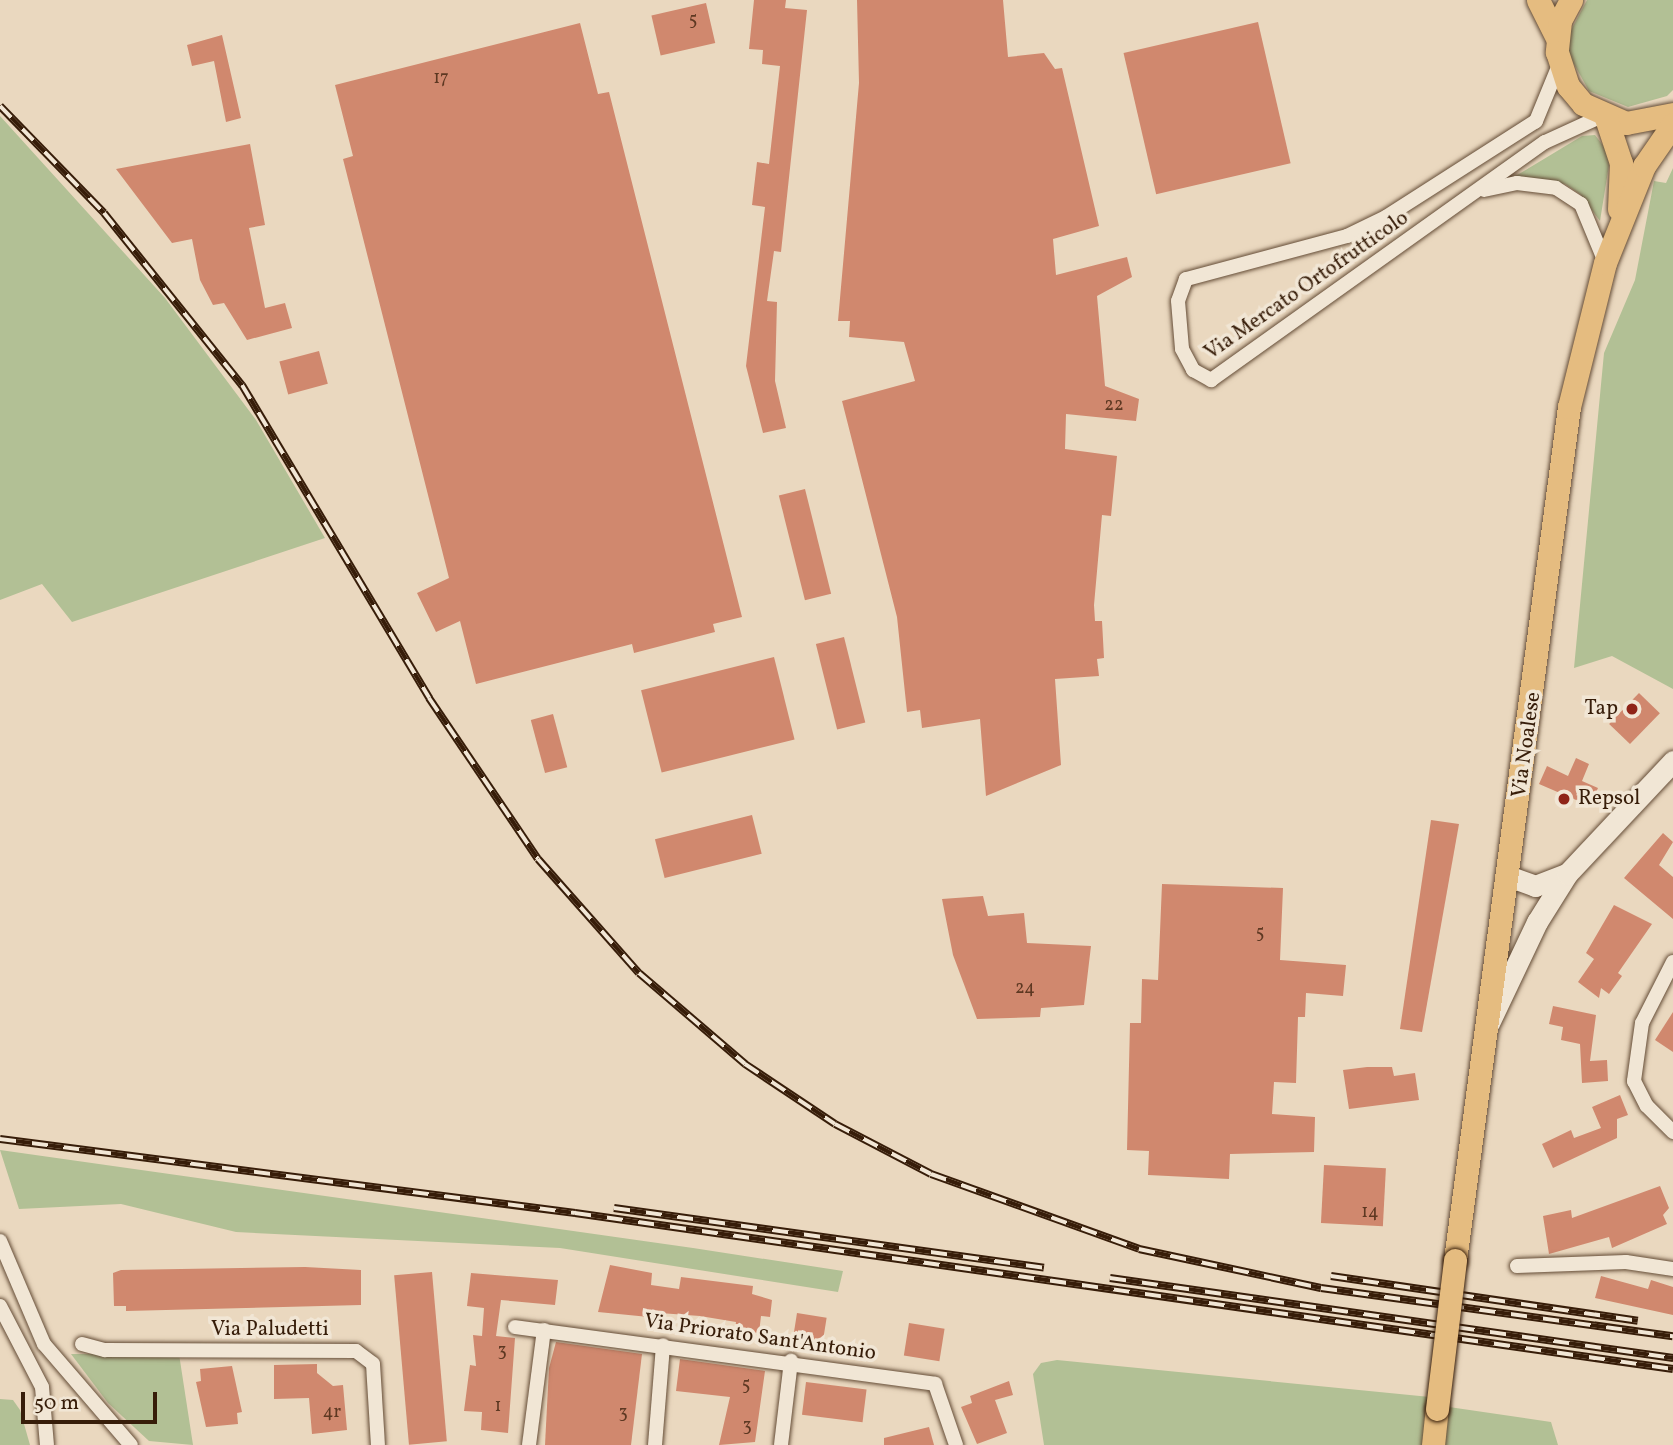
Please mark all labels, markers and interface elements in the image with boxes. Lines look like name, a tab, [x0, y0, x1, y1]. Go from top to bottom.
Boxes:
house number: 5	[689, 10, 697, 32]
house number: 17	[433, 68, 449, 90]
street label: Via Mercato Ortofrutticolo	[1200, 206, 1414, 366]
house number: 22	[1104, 395, 1124, 417]
street label: Via Noalese	[1507, 690, 1547, 800]
place label: Tap	[1584, 696, 1618, 722]
marker: Tap	[1624, 701, 1640, 717]
place label: Repsol	[1578, 786, 1640, 812]
marker: Repsol	[1556, 791, 1572, 807]
house number: 5	[1256, 923, 1264, 945]
house number: 24	[1015, 978, 1035, 1000]
house number: 14	[1361, 1202, 1379, 1224]
street label: Via Priorato Sant'Antonio	[642, 1309, 878, 1367]
street label: Via Paludetti	[211, 1317, 329, 1343]
house number: 3	[497, 1341, 507, 1363]
house number: 5	[742, 1375, 750, 1397]
scale bar	[24, 1378, 161, 1422]
text: 50 m	[34, 1389, 79, 1418]
house number: 1	[495, 1396, 501, 1418]
house number: 4r	[323, 1402, 341, 1424]
house number: 3	[618, 1403, 628, 1425]
house number: 3	[742, 1416, 752, 1438]

